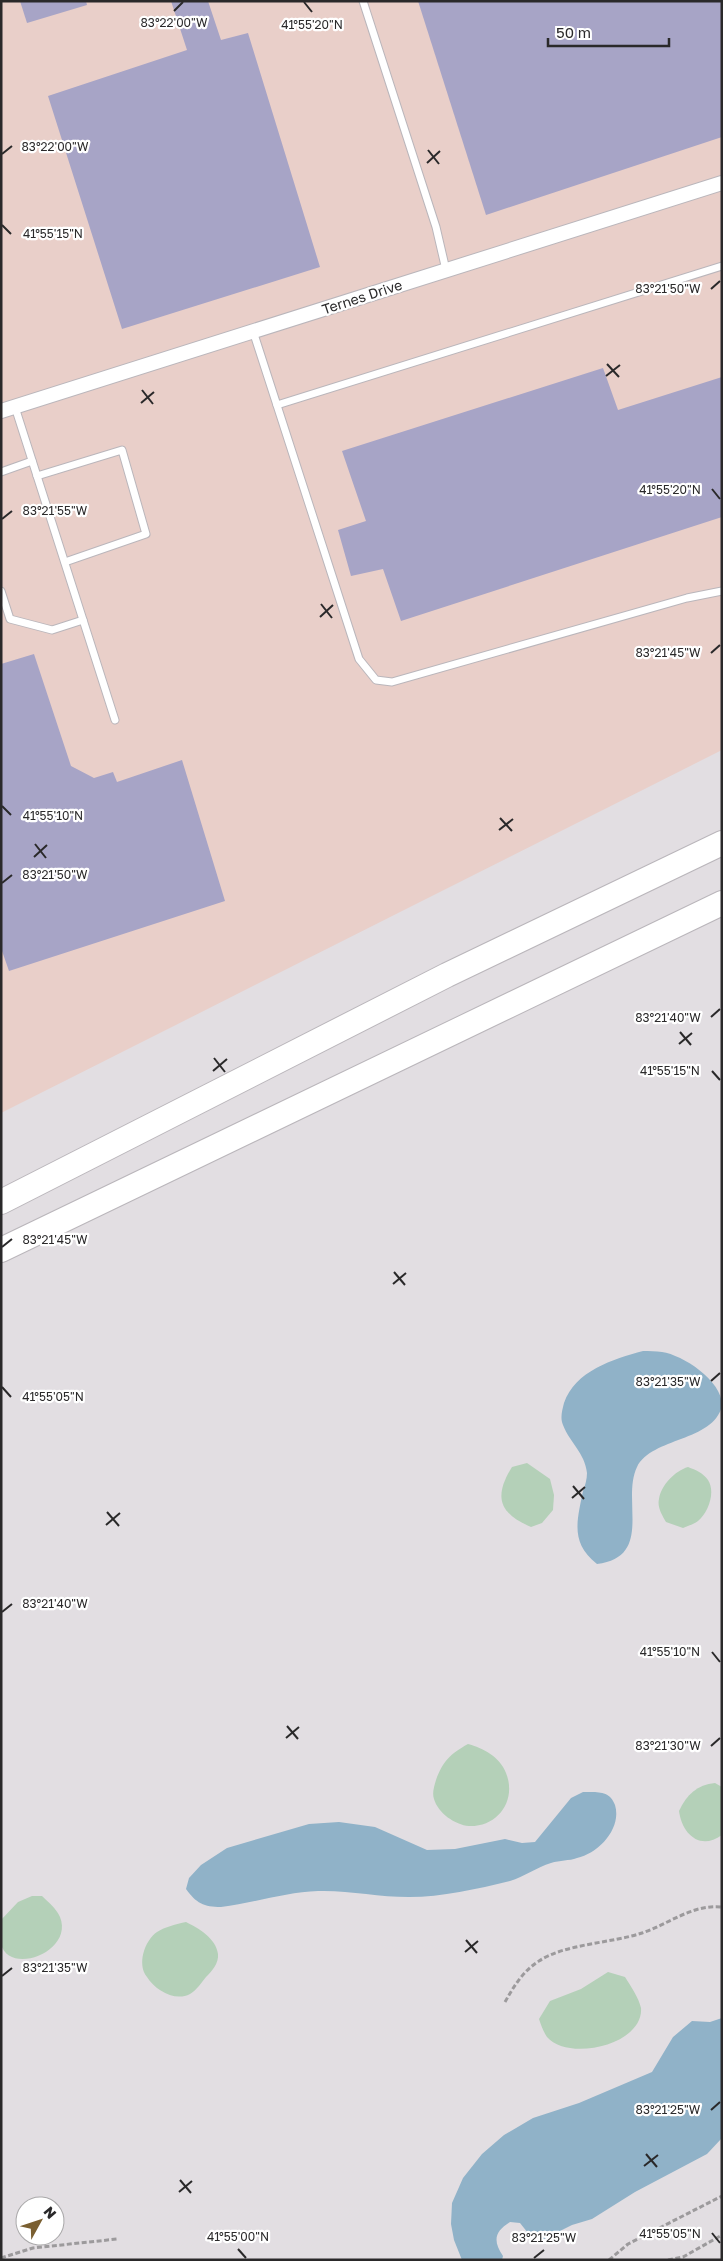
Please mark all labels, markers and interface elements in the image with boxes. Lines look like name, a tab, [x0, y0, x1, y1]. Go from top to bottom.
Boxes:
text: 83°22'00"W	[141, 15, 208, 30]
scale bar	[548, 15, 669, 47]
text: 41°55'20"N	[281, 17, 343, 32]
text: 50 m	[556, 23, 591, 41]
text: 83°22'00"W	[22, 139, 89, 154]
text: 41°55'15"N	[23, 226, 83, 241]
street label: Ternes Drive	[320, 276, 404, 317]
text: 83°21'50"W	[635, 281, 701, 296]
text: 41°55'20"N	[639, 482, 701, 497]
text: 83°21'55"W	[23, 503, 88, 518]
text: 83°21'45"W	[635, 645, 701, 660]
text: 41°55'10"N	[23, 808, 83, 823]
text: 83°21'50"W	[22, 867, 88, 882]
text: 83°21'40"W	[635, 1010, 701, 1025]
text: 41°55'15"N	[640, 1063, 700, 1078]
text: 83°21'45"W	[22, 1232, 88, 1247]
text: 83°21'35"W	[636, 1374, 701, 1389]
text: 41°55'05"N	[22, 1389, 84, 1404]
text: 83°21'40"W	[22, 1596, 88, 1611]
text: 41°55'10"N	[640, 1644, 700, 1659]
text: 83°21'30"W	[635, 1738, 701, 1753]
text: 83°21'35"W	[23, 1960, 88, 1975]
text: 83°21'25"W	[636, 2102, 701, 2117]
north arrow	[15, 2196, 65, 2246]
text: N	[40, 2203, 60, 2222]
text: 41°55'05"N	[639, 2226, 701, 2241]
text: 41°55'00"N	[207, 2229, 269, 2244]
text: 83°21'25"W	[512, 2230, 577, 2245]

